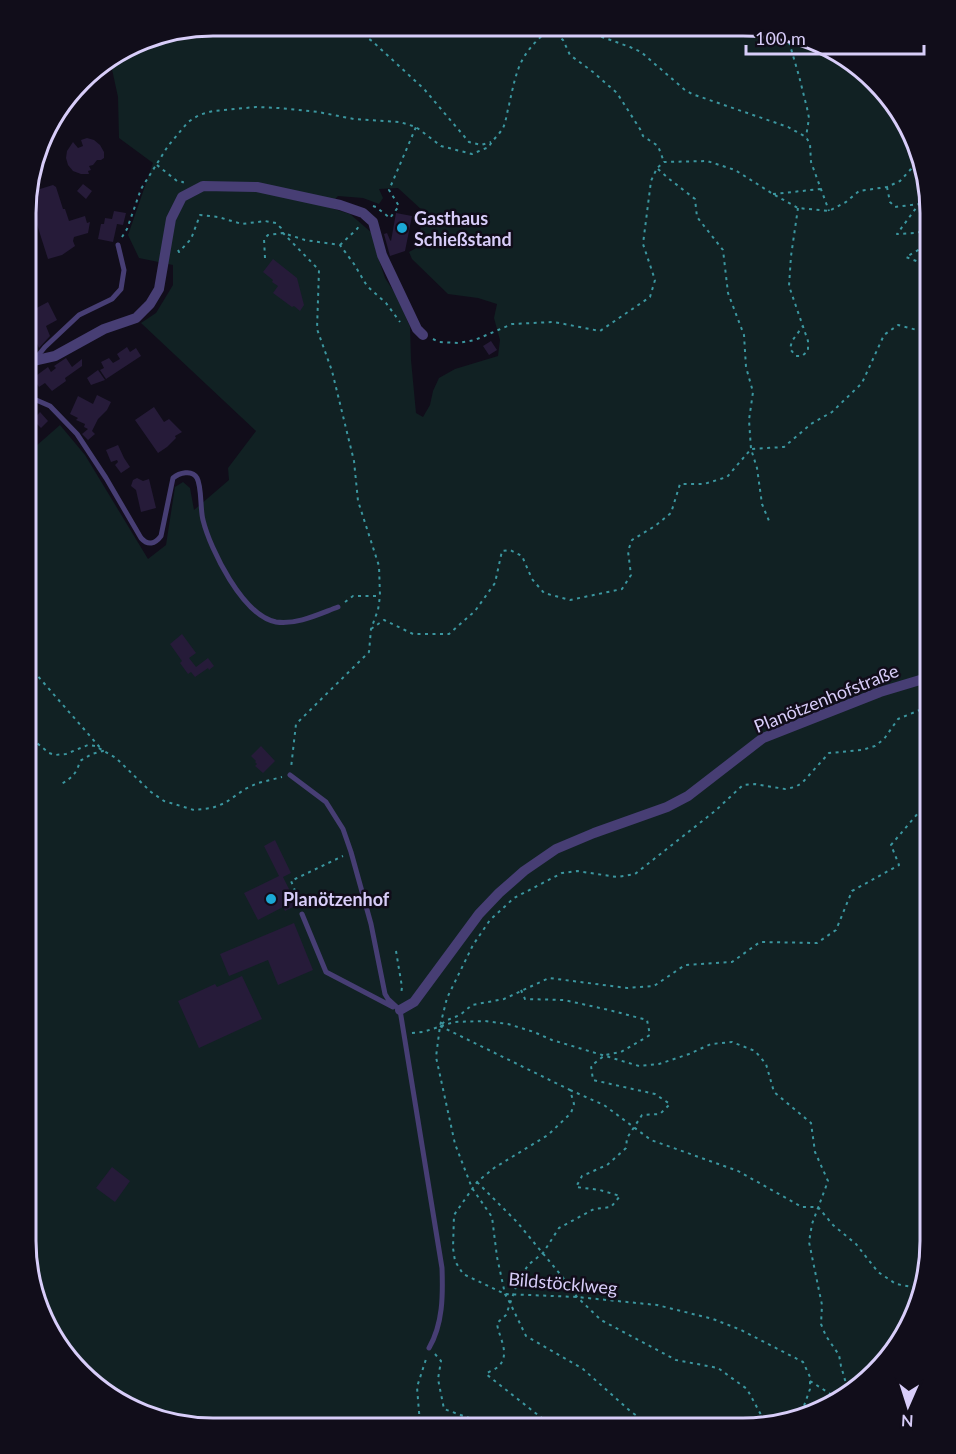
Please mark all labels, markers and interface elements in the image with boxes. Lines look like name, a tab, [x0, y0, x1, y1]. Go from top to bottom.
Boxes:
scale bar	[746, 18, 924, 56]
text: 100 m	[755, 27, 806, 49]
place label: Gasthaus Schießstand	[414, 207, 512, 250]
marker: Gasthaus Schießstand	[395, 221, 409, 235]
street label: Planötzenhofstraße	[751, 659, 901, 737]
place label: Planötzenhof	[283, 888, 390, 910]
marker: Planötzenhof	[264, 892, 278, 906]
street label: Bildstöcklweg	[508, 1267, 618, 1299]
north arrow	[878, 1376, 938, 1436]
text: N	[901, 1412, 914, 1431]

